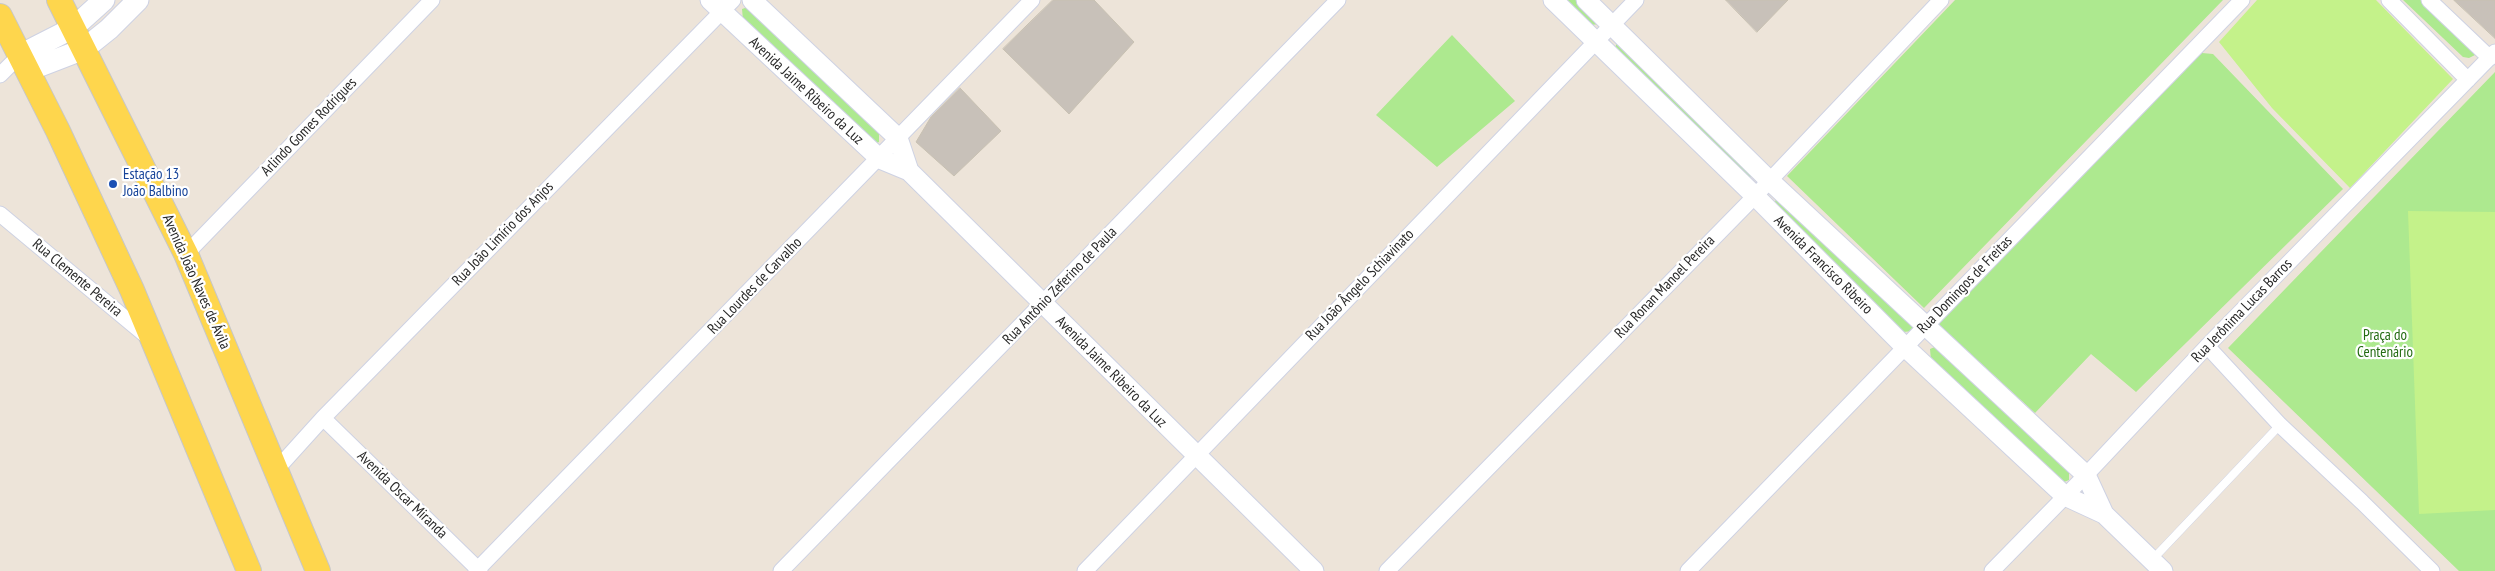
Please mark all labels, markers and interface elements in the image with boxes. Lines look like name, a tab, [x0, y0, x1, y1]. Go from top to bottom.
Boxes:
street label: Avenida Jaime Ribeiro da Luz	[745, 33, 867, 149]
street label: Arlindo Gomes Rodrigues	[257, 74, 361, 180]
place label: Estação 13 João Balbino	[123, 166, 188, 201]
marker: Estação 13 João Balbino	[107, 178, 119, 190]
street label: Rua João Limírio dos Anjos	[449, 178, 557, 290]
street label: Avenida João Naves de Ávila	[158, 212, 234, 352]
street label: Avenida Francisco Ribeiro	[1770, 212, 1876, 318]
street label: Rua Antônio Zeferino de Paula	[999, 223, 1121, 349]
street label: Rua João Ângelo Schiavinato	[1302, 226, 1418, 344]
street label: Rua Ronan Manoel Pereira	[1611, 232, 1719, 342]
street label: Rua Domingos de Freitas	[1914, 232, 2016, 338]
street label: Rua Lourdes de Carvalho	[704, 234, 806, 338]
street label: Rua Clemente Pereira	[28, 235, 126, 321]
street label: Rua Jerônima Lucas Barros	[2188, 255, 2296, 367]
street label: Avenida Jaime Ribeiro da Luz	[1052, 313, 1170, 431]
park label: Praça do Centenário	[2357, 327, 2413, 362]
street label: Avenida Oscar Miranda	[353, 448, 451, 542]

